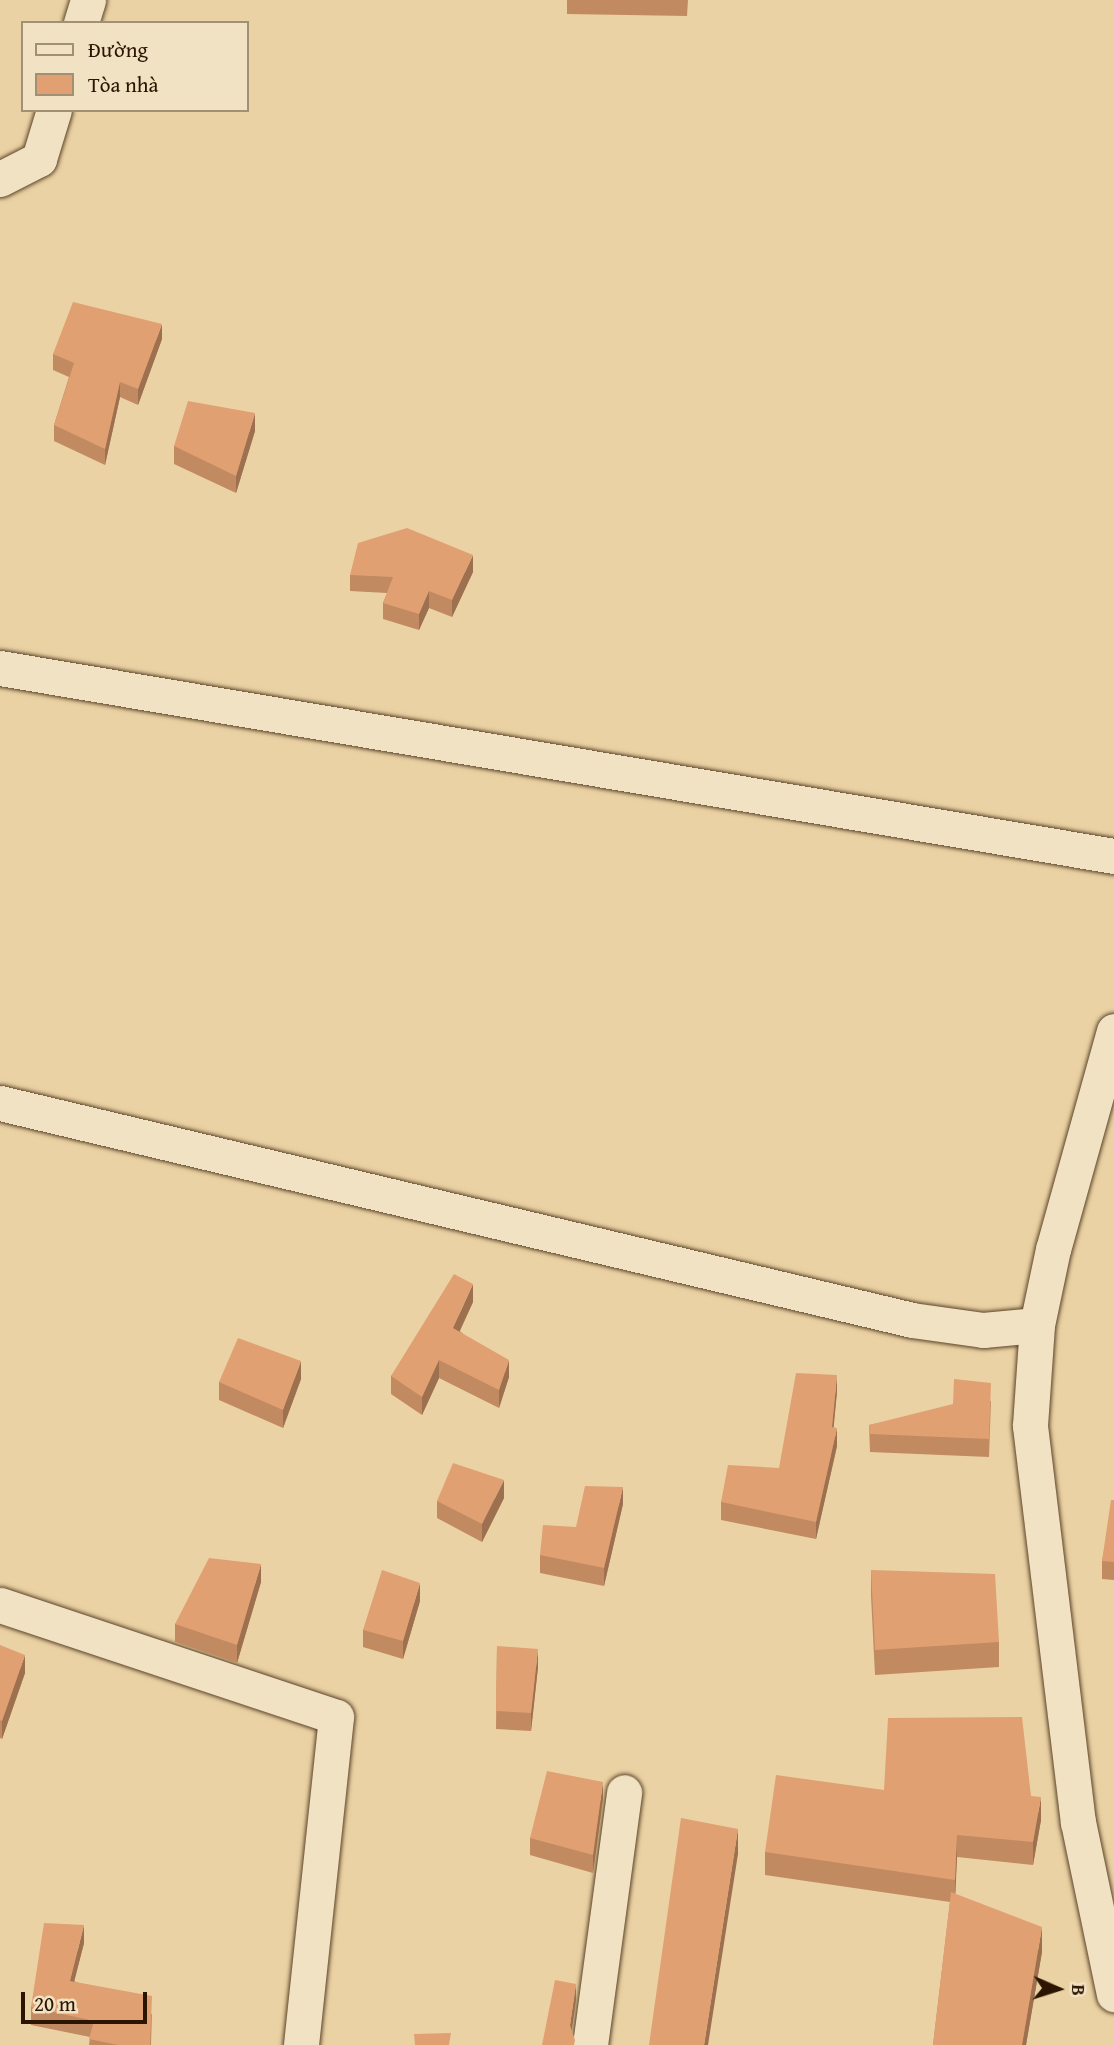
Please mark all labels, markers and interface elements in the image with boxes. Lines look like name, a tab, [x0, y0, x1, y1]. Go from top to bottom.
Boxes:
legend	[21, 21, 248, 112]
text: Đường	[88, 34, 148, 65]
text: Tòa nhà	[88, 69, 159, 100]
north arrow	[1023, 1954, 1093, 2024]
scale bar	[24, 1979, 150, 2023]
text: B	[1065, 1983, 1093, 1997]
text: 20 m	[34, 1988, 76, 2019]

